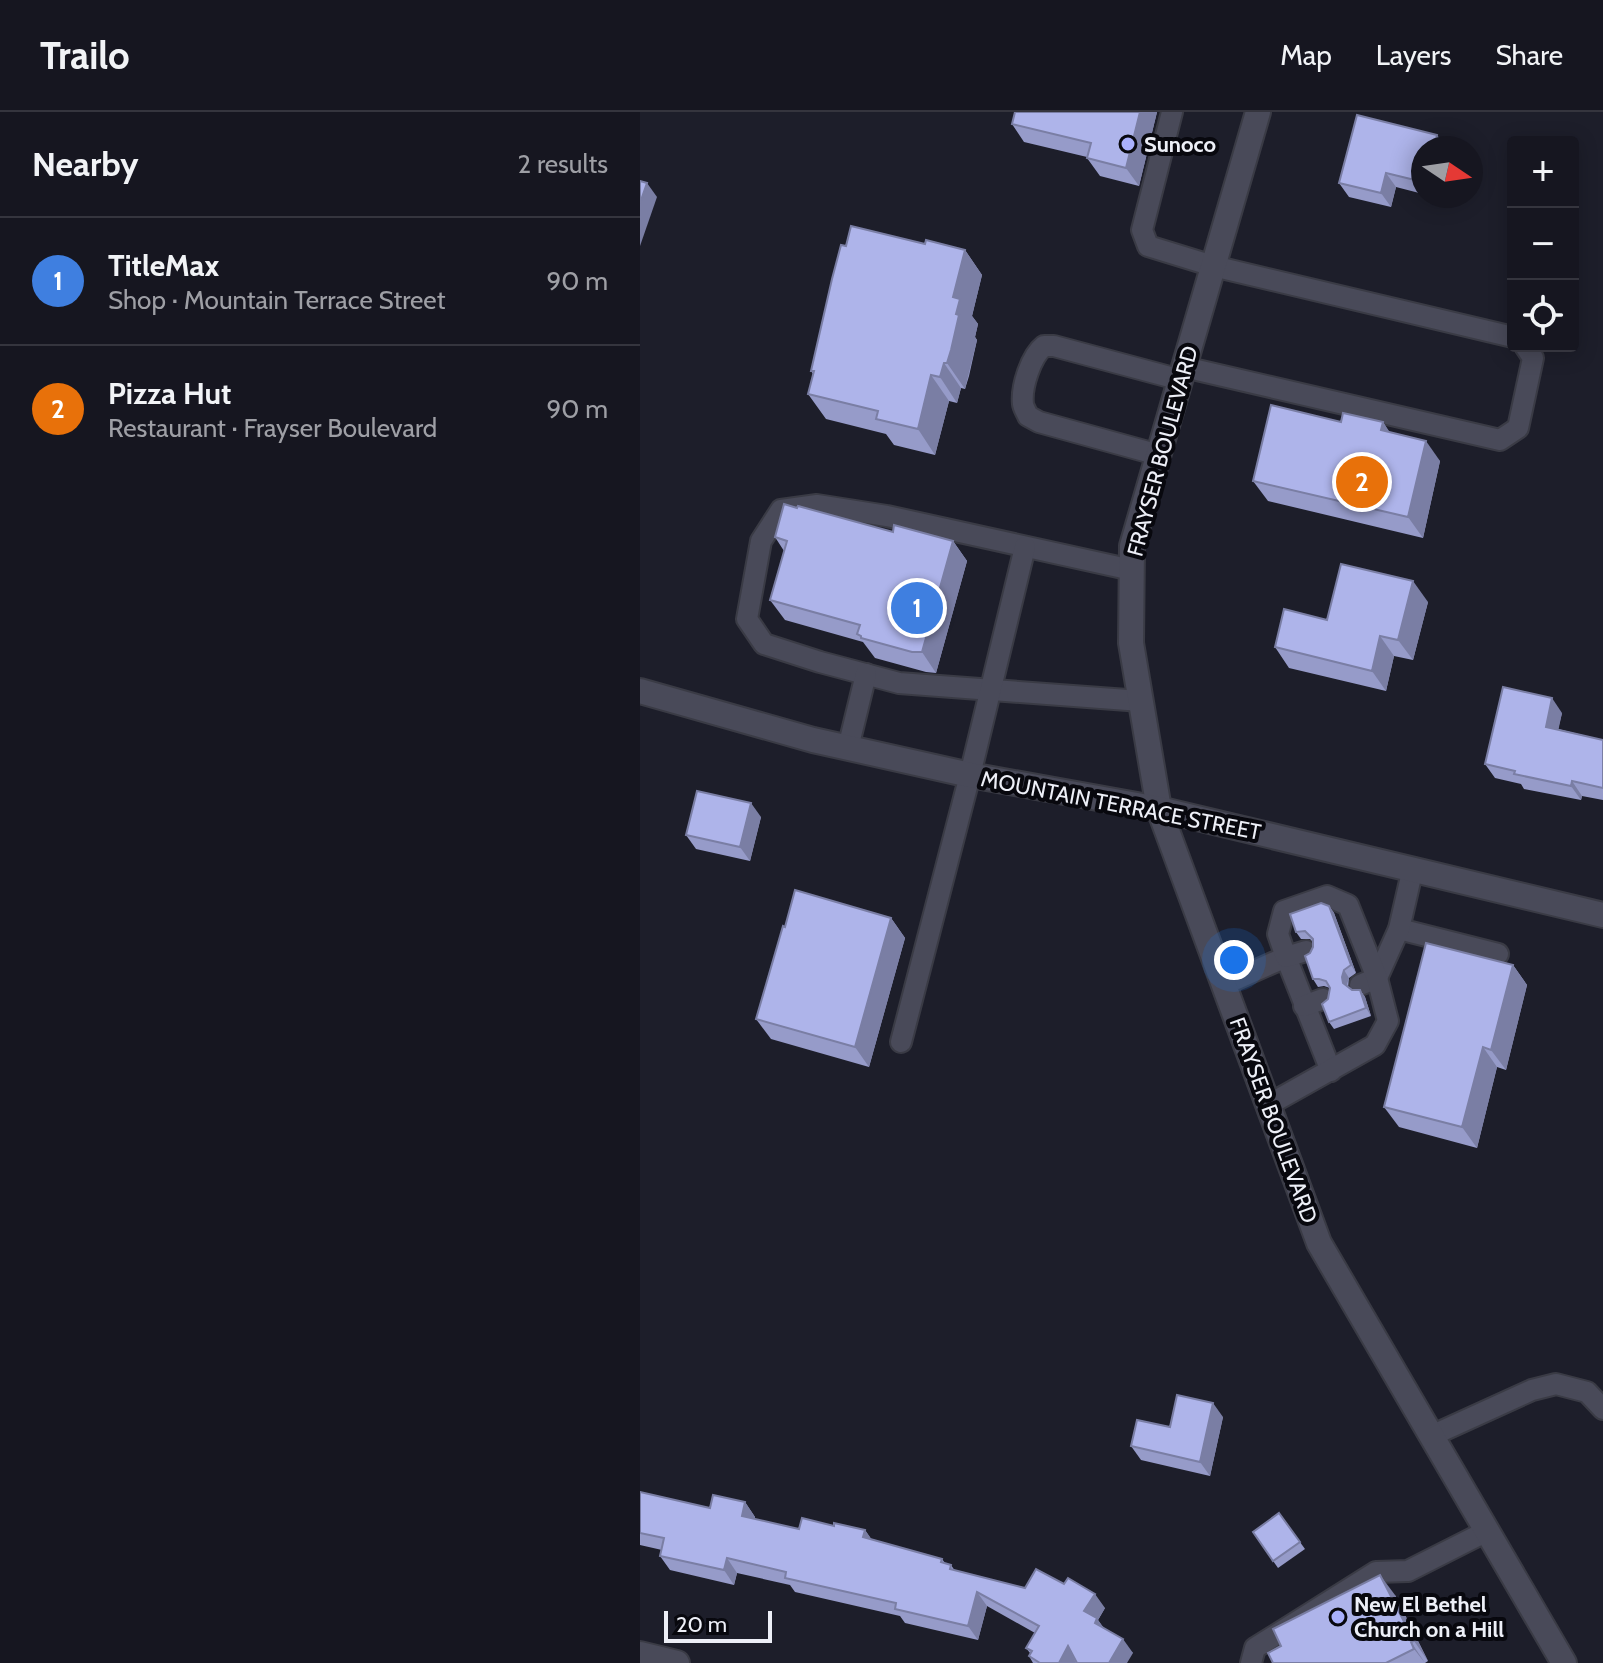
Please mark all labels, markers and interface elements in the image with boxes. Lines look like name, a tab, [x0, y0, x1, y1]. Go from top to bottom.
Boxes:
text: Trailo	[40, 32, 130, 79]
text: Map	[1280, 38, 1332, 72]
text: Layers	[1376, 38, 1451, 72]
text: Share	[1495, 38, 1563, 72]
place label: Sunoco	[1144, 131, 1216, 158]
marker: Sunoco	[1119, 135, 1137, 153]
north arrow	[1411, 136, 1483, 208]
map controls	[1507, 136, 1579, 352]
button: +	[1507, 136, 1579, 208]
text: Nearby	[32, 143, 139, 185]
text: 2 results	[517, 148, 608, 180]
button: −	[1507, 208, 1579, 280]
text: TitleMax	[108, 247, 219, 284]
text: 1	[53, 265, 63, 297]
text: 90 m	[546, 265, 608, 297]
button: locate	[1507, 280, 1579, 352]
text: Shop · Mountain Terrace Street	[108, 284, 445, 316]
street label: FRAYSER BOULEVARD	[1121, 343, 1204, 559]
text: Pizza Hut	[108, 375, 231, 412]
text: 2	[51, 393, 65, 425]
text: 90 m	[546, 393, 608, 425]
text: Restaurant · Frayser Boulevard	[108, 412, 437, 444]
pin: 2	[1336, 452, 1388, 512]
pin: 1	[891, 578, 943, 638]
street label: MOUNTAIN TERRACE STREET	[979, 765, 1263, 846]
your location	[1214, 940, 1254, 980]
street label: FRAYSER BOULEVARD	[1224, 1014, 1323, 1227]
place label: New El Bethel Church on a Hill	[1354, 1591, 1504, 1643]
scale bar	[664, 1607, 772, 1643]
marker: New El Bethel Church on a Hill	[1329, 1608, 1347, 1626]
text: 20 m	[676, 1611, 727, 1638]

